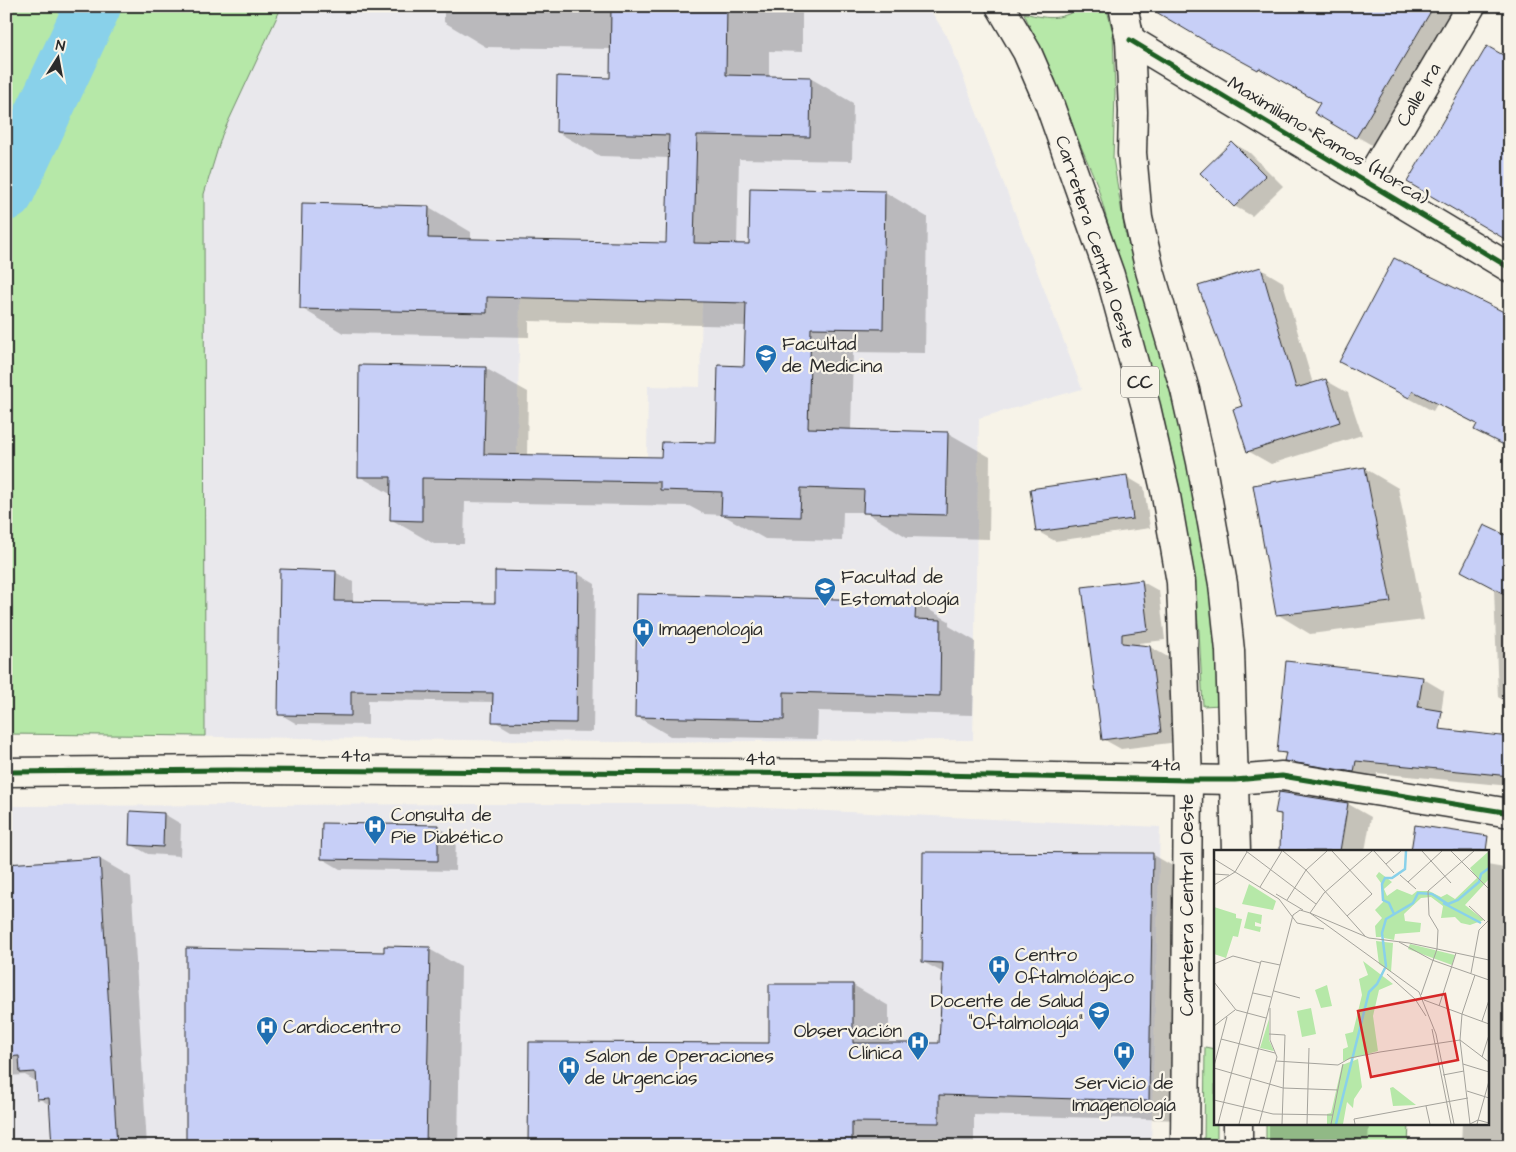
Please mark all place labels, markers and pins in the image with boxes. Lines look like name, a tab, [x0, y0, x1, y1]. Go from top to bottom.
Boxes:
place label: Facultad de Medicina	[782, 331, 883, 380]
school or university icon: Facultad de Medicina	[754, 343, 778, 374]
place label: Facultad de Estomatología	[841, 564, 959, 614]
school or university icon: Facultad de Estomatología	[813, 576, 837, 607]
place label: Imagenología	[659, 616, 763, 644]
hospital icon: Imagenología	[631, 617, 655, 648]
place label: Consulta de Pie Diabético	[391, 802, 503, 851]
hospital icon: Consulta de Pie Diabético	[363, 814, 387, 845]
place label: Centro Oftalmológico	[1015, 942, 1134, 992]
hospital icon: Centro Oftalmológico	[987, 954, 1011, 985]
place label: Docente de Salud "Oftalmología"	[931, 988, 1083, 1038]
school or university icon: Docente de Salud "Oftalmología"	[1087, 1000, 1111, 1031]
place label: Cardiocentro	[283, 1014, 401, 1041]
hospital icon: Cardiocentro	[255, 1015, 279, 1046]
place label: Observación Clínica	[794, 1018, 902, 1067]
hospital icon: Observación Clínica	[906, 1030, 930, 1061]
hospital icon: Servicio de Imagenología	[1112, 1040, 1136, 1071]
place label: Salon de Operaciones de Urgencias	[585, 1043, 774, 1093]
hospital icon: Salon de Operaciones de Urgencias	[557, 1055, 581, 1086]
place label: Servicio de Imagenología	[1072, 1070, 1176, 1120]

